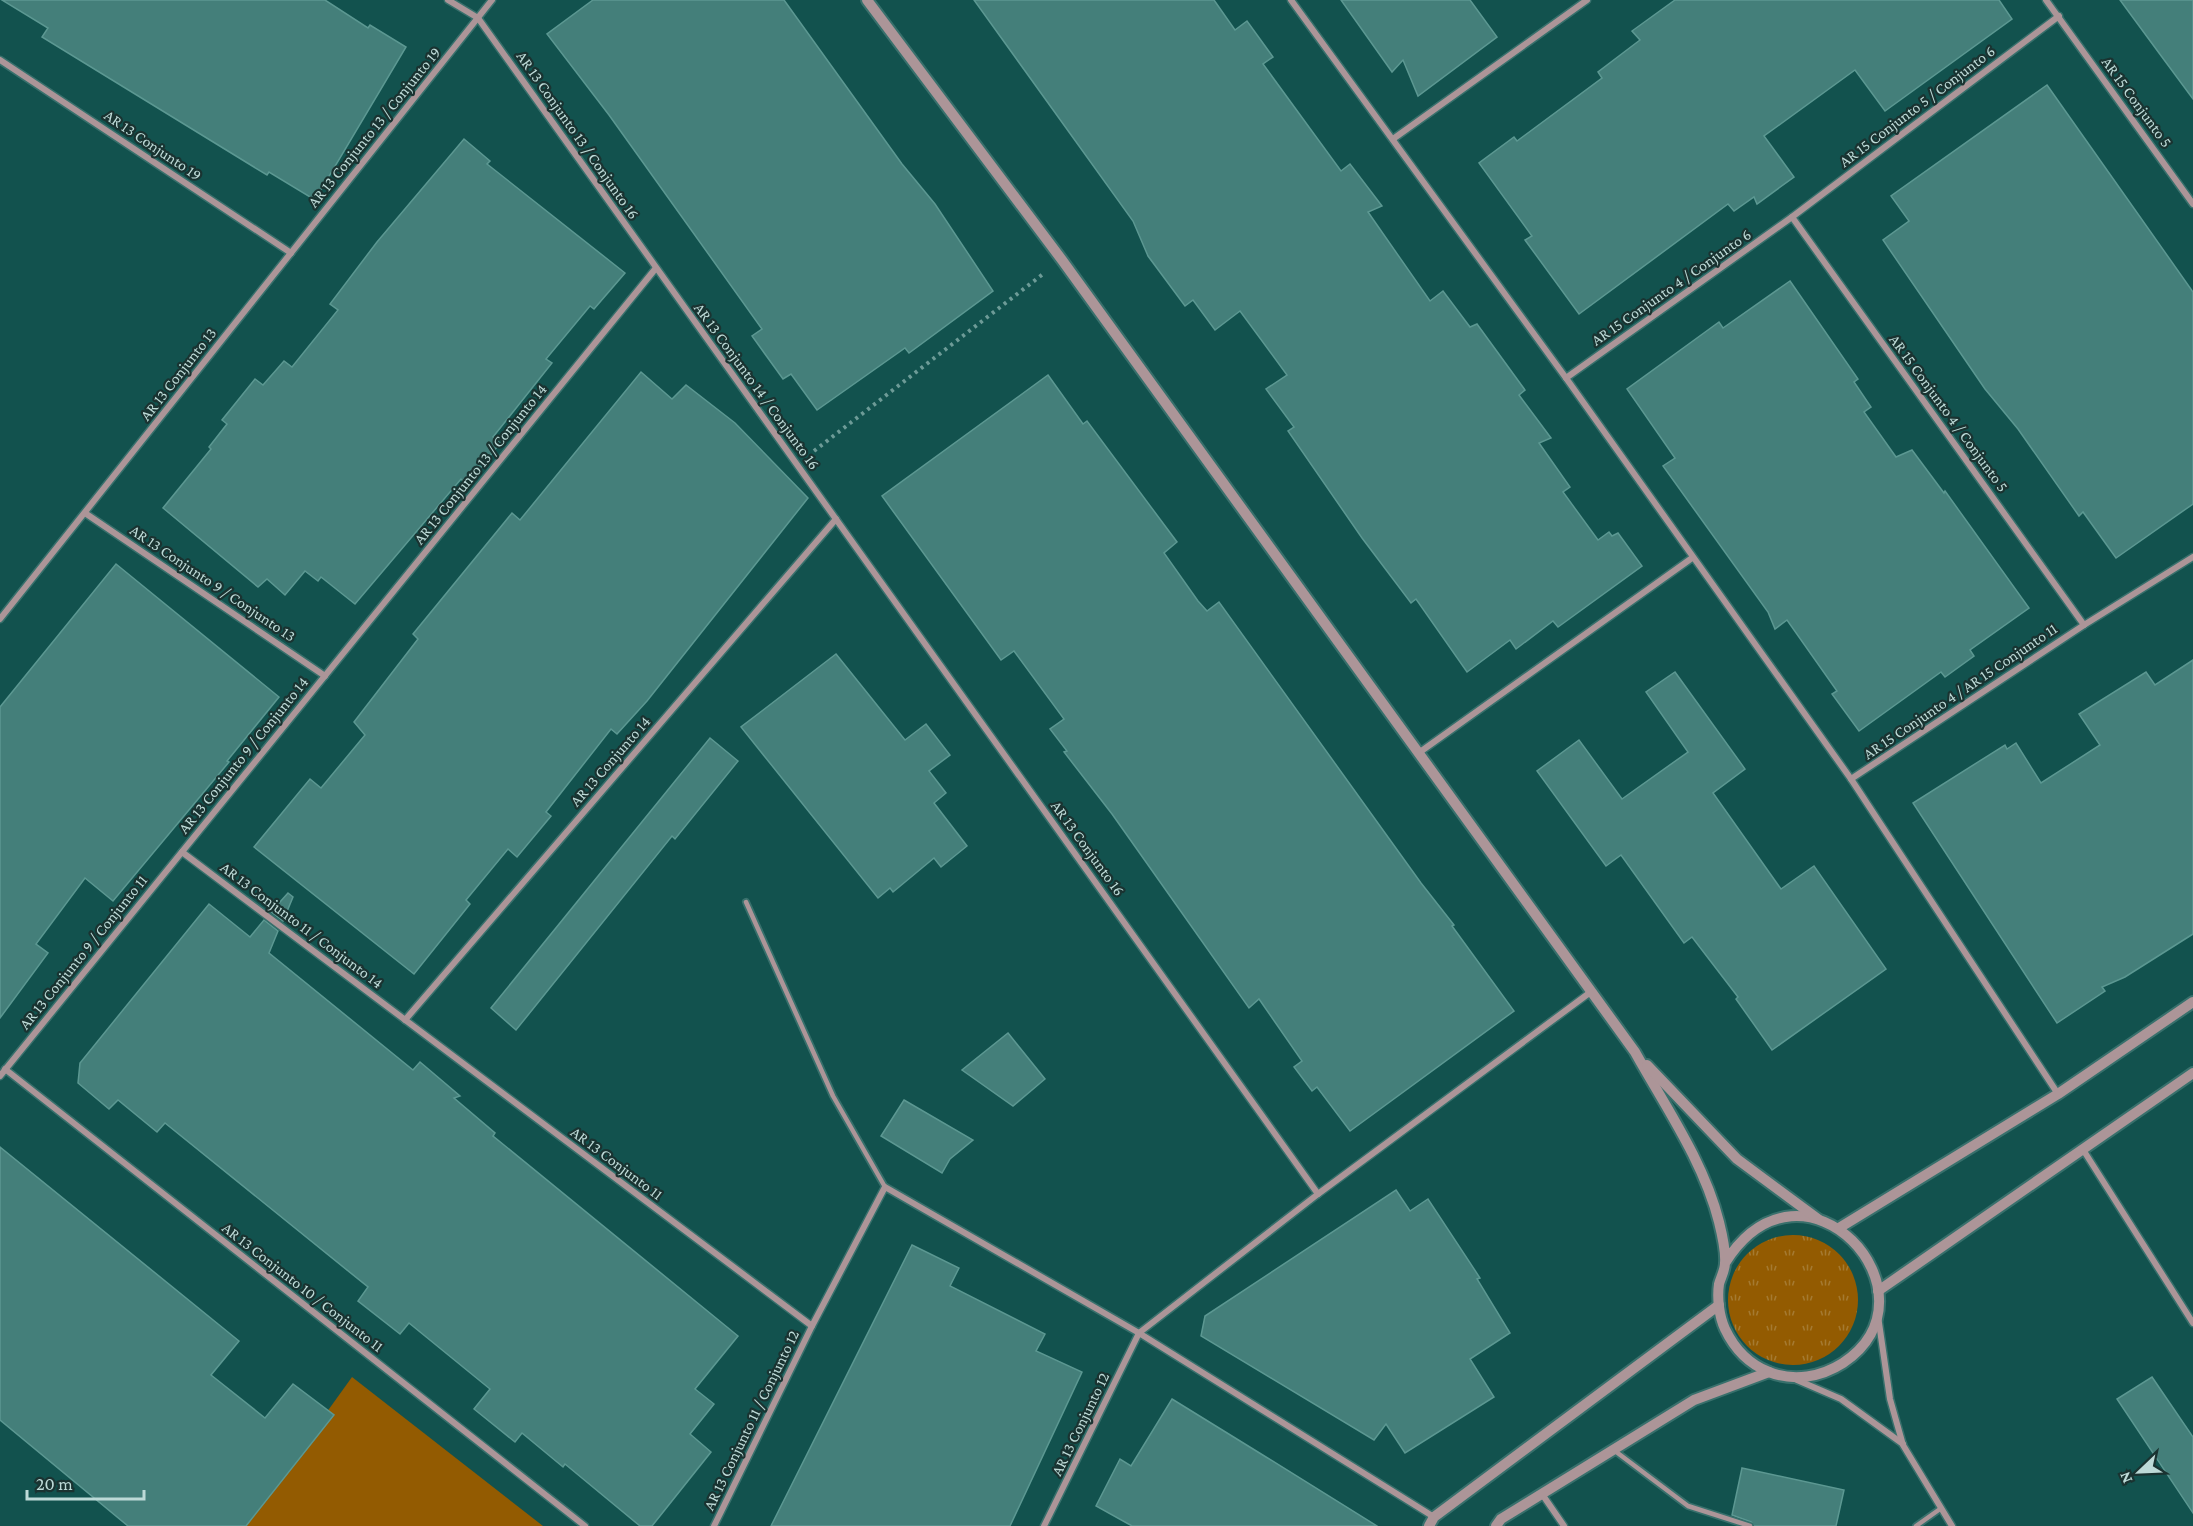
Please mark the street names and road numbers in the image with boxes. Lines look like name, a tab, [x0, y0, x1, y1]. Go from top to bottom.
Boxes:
street label: AR 15 Conjunto 5 / Conjunto 6	[1836, 42, 1999, 171]
street label: AR 13 Conjunto 13 / Conjunto 19	[304, 44, 445, 211]
street label: AR 13 Conjunto 13 / Conjunto 16	[513, 48, 643, 223]
street label: AR 15 Conjunto 5	[2098, 54, 2175, 151]
street label: AR 13 Conjunto 19	[101, 106, 205, 185]
street label: AR 15 Conjunto 4 / Conjunto 6	[1588, 225, 1755, 350]
street label: AR 13 Conjunto 14 / Conjunto 16	[690, 299, 823, 473]
street label: AR 13 Conjunto 13	[137, 324, 220, 424]
street label: AR 15 Conjunto 4 / Conjunto 5	[1885, 331, 2012, 496]
street label: AR 13 Conjunto 13 / Conjunto 14	[410, 381, 551, 548]
street label: AR 13 Conjunto 9 / Conjunto 13	[127, 521, 299, 646]
street label: AR 15 Conjunto 4 / AR 15 Conjunto 11	[1860, 620, 2061, 763]
street label: AR 13 Conjunto 9 / Conjunto 14	[175, 673, 312, 837]
street label: AR 13 Conjunto 14	[566, 713, 654, 810]
street label: AR 13 Conjunto 16	[1047, 797, 1128, 899]
street label: AR 13 Conjunto 11 / Conjunto 14	[217, 858, 386, 992]
street label: AR 13 Conjunto 9 / Conjunto 11	[16, 871, 151, 1033]
street label: AR 13 Conjunto 11	[567, 1123, 666, 1204]
street label: AR 13 Conjunto 10 / Conjunto 11	[218, 1219, 387, 1356]
street label: AR 13 Conjunto 11 / Conjunto 12	[700, 1327, 803, 1513]
street label: AR 13 Conjunto 12	[1048, 1369, 1113, 1479]

